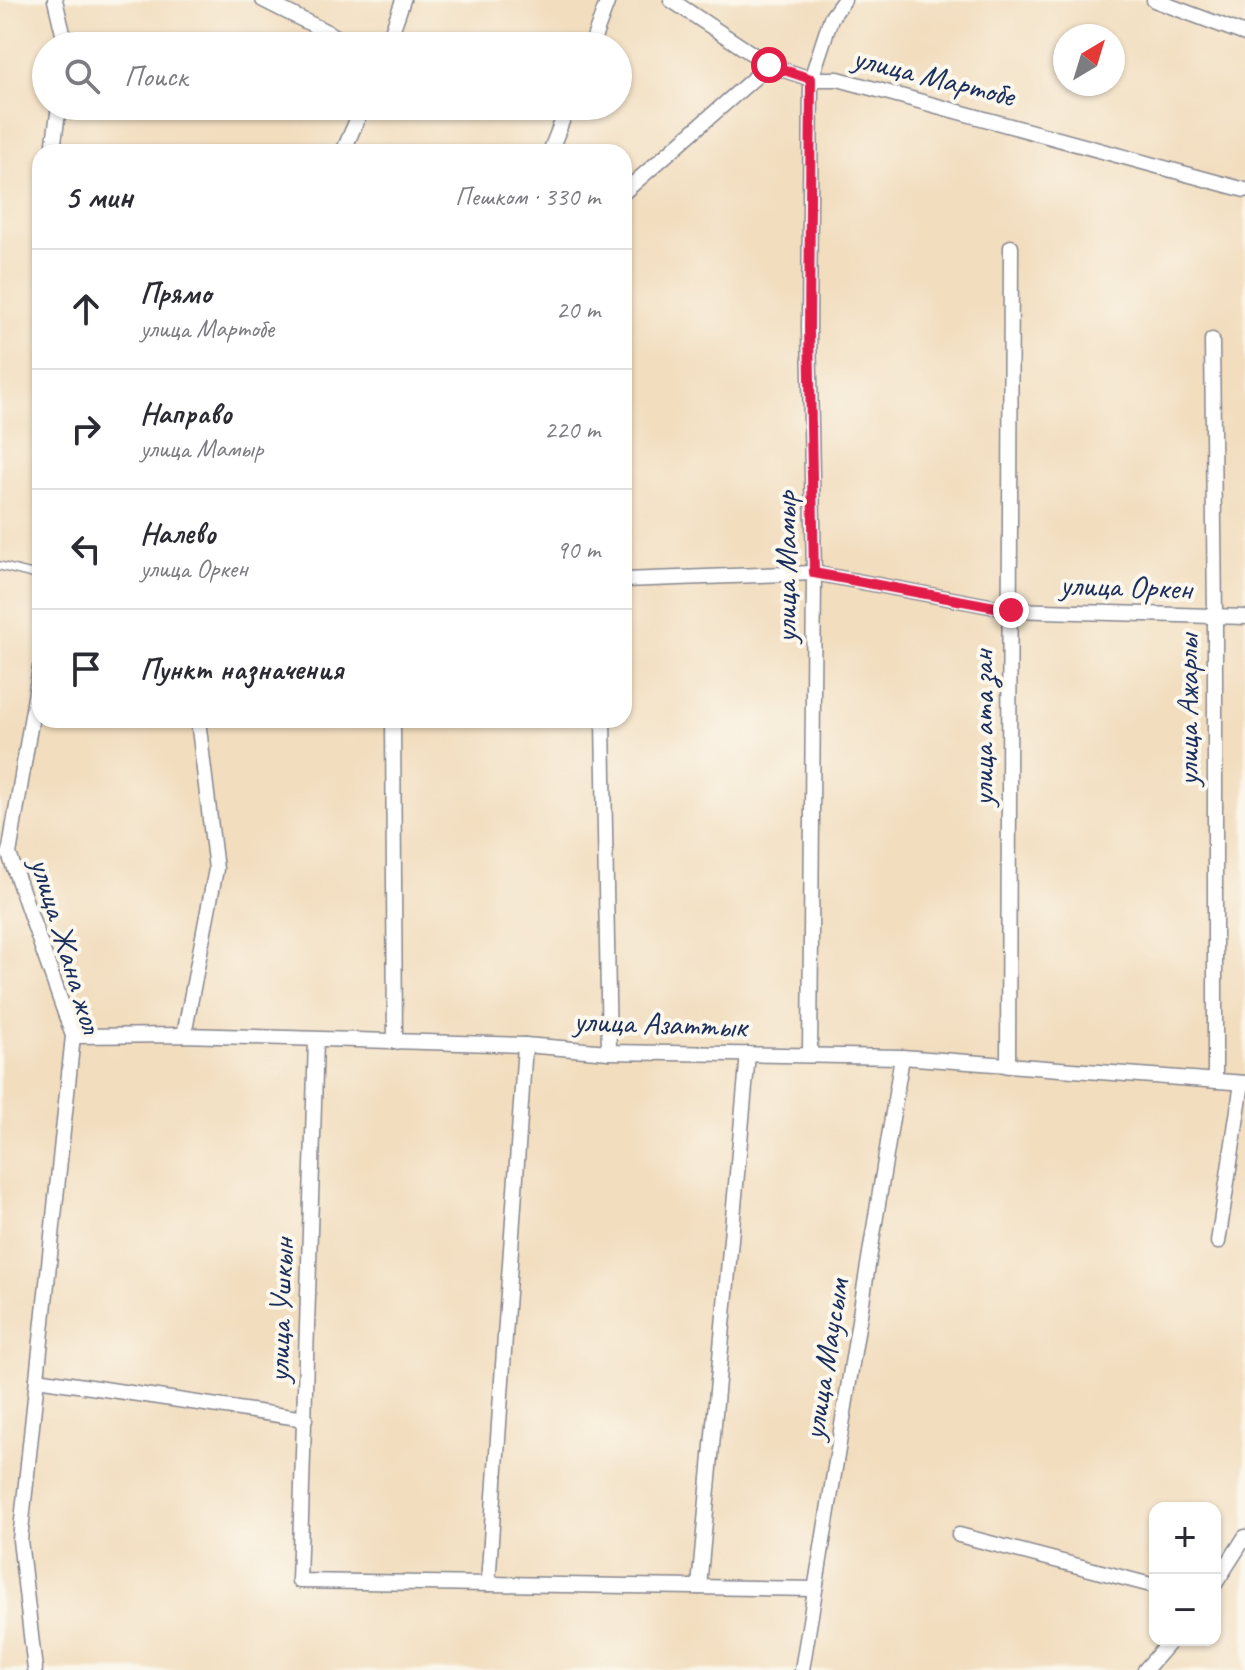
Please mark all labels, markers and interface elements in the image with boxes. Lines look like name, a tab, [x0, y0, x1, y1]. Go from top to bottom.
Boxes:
north arrow	[1053, 24, 1125, 96]
search box	[32, 32, 632, 120]
street label: улица Мартобе	[847, 36, 1021, 117]
route start	[751, 47, 787, 83]
icon: search	[60, 54, 104, 98]
text: Поиск	[124, 57, 187, 95]
text: 5 мин	[64, 175, 133, 218]
text: Пешком · 330 m	[455, 180, 600, 213]
text: Прямо	[140, 274, 211, 312]
icon: ahead	[64, 287, 108, 331]
text: 20 m	[556, 293, 600, 326]
text: улица Мартобе	[140, 312, 274, 345]
text: Направо	[140, 394, 232, 432]
icon: right	[64, 407, 108, 451]
text: 220 m	[544, 413, 600, 446]
text: улица Мамыр	[140, 432, 263, 465]
street label: улица Мамыр	[765, 489, 806, 645]
text: Налево	[140, 514, 216, 552]
icon: left	[64, 527, 108, 571]
text: 90 m	[556, 533, 600, 566]
text: улица Оркен	[140, 552, 247, 585]
street label: улица Оркен	[1057, 564, 1195, 609]
route end	[993, 592, 1029, 628]
street label: улица Ажарлы	[1167, 632, 1208, 788]
icon: arrive	[64, 647, 108, 691]
street label: улица ата зан	[962, 648, 1003, 808]
text: Пункт назначения	[140, 650, 343, 688]
street label: улица Жана жол	[20, 851, 113, 1040]
street label: улица Азаттык	[571, 1000, 750, 1047]
street label: улица Ушкын	[257, 1235, 304, 1385]
street label: улица Маусым	[792, 1274, 859, 1445]
map controls	[1149, 1502, 1221, 1646]
button: +	[1149, 1502, 1221, 1574]
button: −	[1149, 1574, 1221, 1646]

